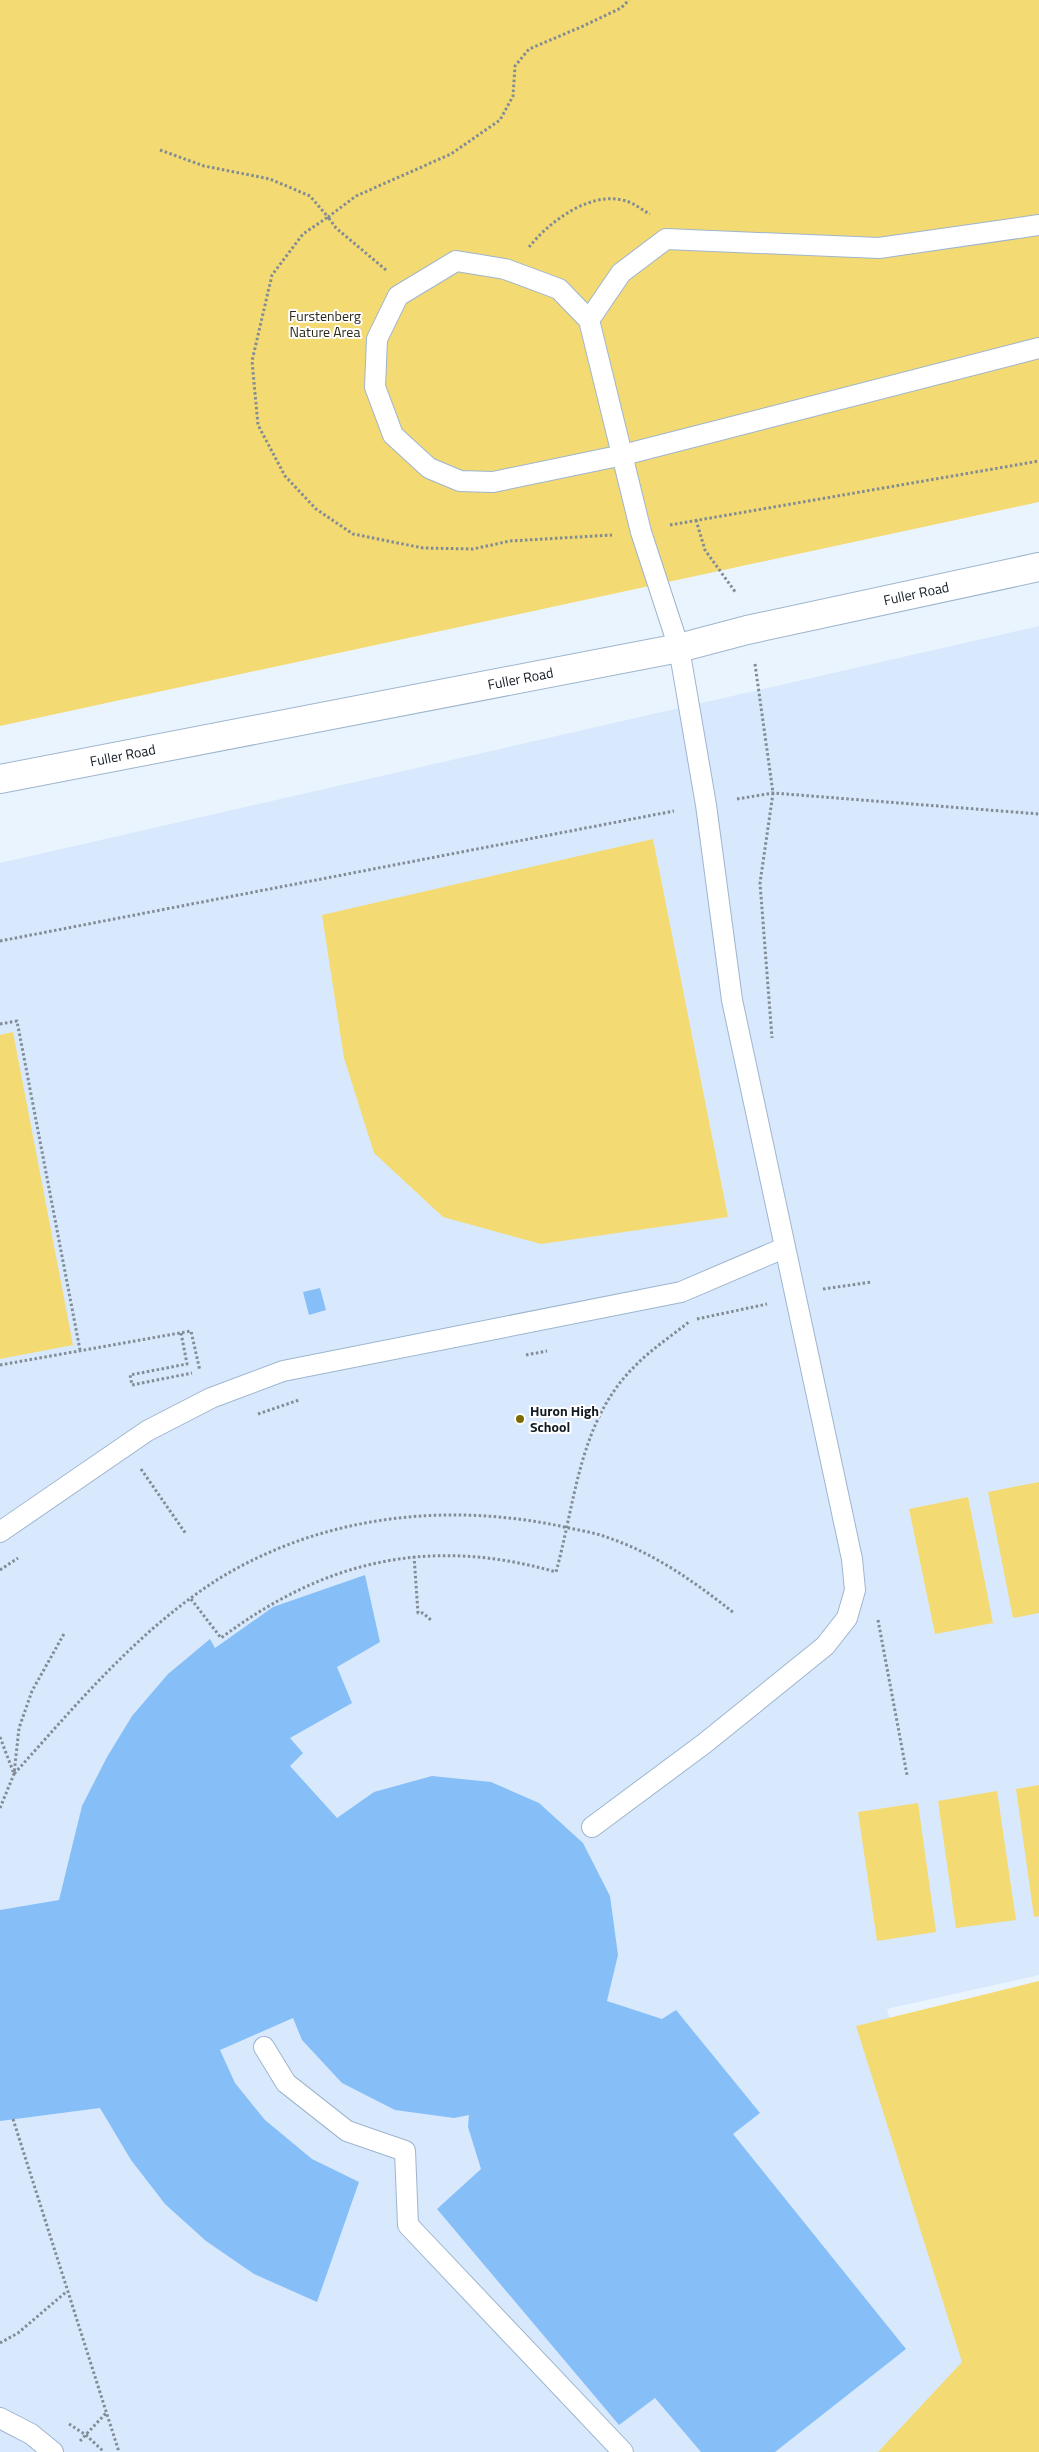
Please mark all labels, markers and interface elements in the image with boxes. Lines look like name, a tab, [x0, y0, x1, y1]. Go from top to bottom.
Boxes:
park label: Furstenberg Nature Area	[289, 305, 361, 342]
street label: Fuller Road	[881, 576, 951, 610]
street label: Fuller Road	[486, 662, 555, 695]
street label: Fuller Road	[88, 738, 157, 771]
place label: Huron High School	[530, 1400, 599, 1437]
marker: Huron High School	[514, 1413, 526, 1425]

